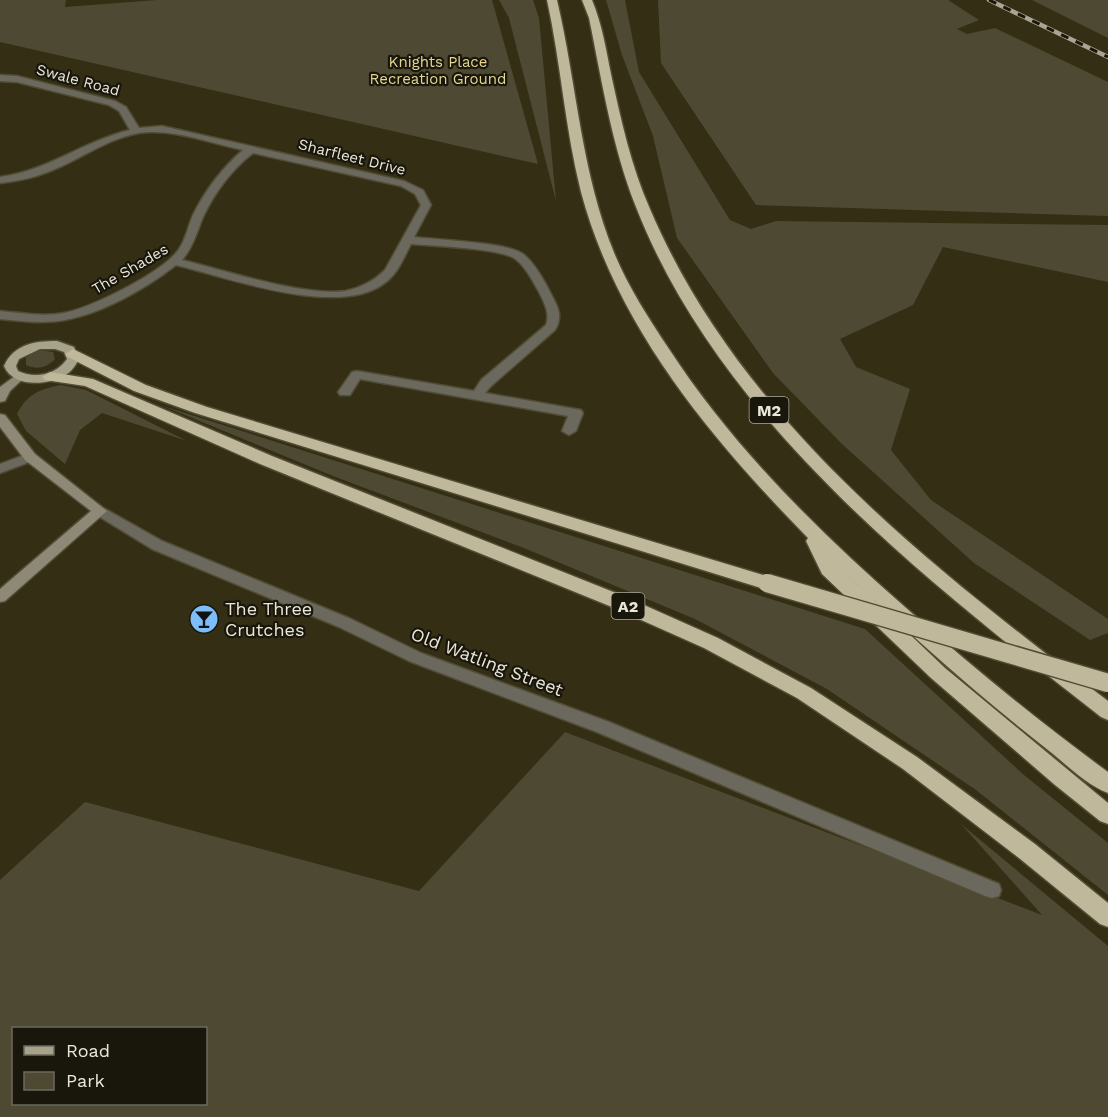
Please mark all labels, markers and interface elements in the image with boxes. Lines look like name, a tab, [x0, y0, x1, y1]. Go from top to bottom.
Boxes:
park label: Knights Place Recreation Ground	[370, 53, 506, 88]
street label: Swale Road	[34, 60, 122, 100]
street label: Sharfleet Drive	[297, 135, 407, 179]
street label: The Shades	[89, 240, 171, 298]
road number: M2	[750, 397, 788, 423]
road number: A2	[612, 593, 644, 619]
place label: The Three Crutches	[225, 598, 312, 640]
bar icon: The Three Crutches	[188, 603, 220, 635]
street label: Old Watling Street	[408, 623, 567, 700]
legend	[12, 1027, 207, 1105]
text: Road	[66, 1040, 110, 1061]
text: Park	[66, 1070, 105, 1091]

